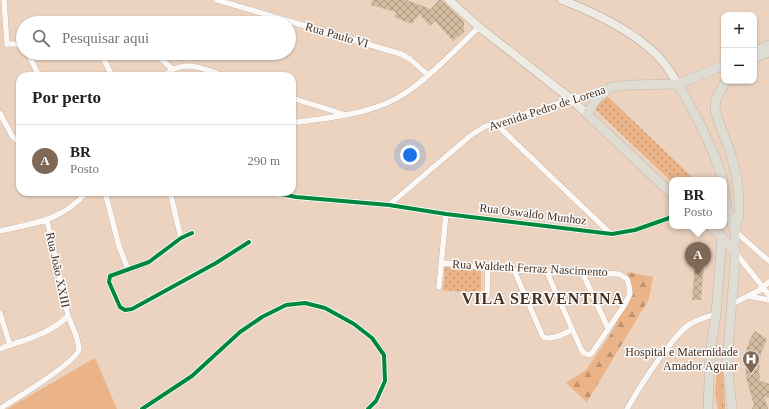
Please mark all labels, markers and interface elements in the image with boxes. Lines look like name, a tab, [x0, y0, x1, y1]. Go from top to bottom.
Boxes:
map controls	[721, 12, 757, 84]
button: +	[721, 12, 757, 48]
search box	[16, 16, 296, 60]
street label: Rua Paulo VI	[304, 19, 370, 51]
icon: search	[30, 27, 52, 49]
text: Pesquisar aqui	[62, 30, 149, 46]
button: −	[721, 48, 757, 84]
street label: Avenida Pedro de Lorena	[487, 82, 608, 134]
text: Por perto	[32, 88, 101, 107]
text: BR	[70, 144, 91, 160]
your location	[400, 145, 420, 165]
text: A	[40, 153, 50, 168]
text: 290 m	[247, 153, 280, 168]
text: Posto	[70, 161, 99, 176]
popup	[669, 177, 727, 229]
text: BR	[684, 187, 704, 203]
street label: Rua Oswaldo Munhoz	[479, 200, 587, 228]
text: Posto	[684, 204, 712, 219]
street label: Rua João XXIII	[43, 231, 73, 309]
pin: A	[685, 242, 711, 275]
street label: Rua Waldeth Ferraz Nascimento	[452, 257, 608, 279]
district label: VILA SERVENTINA	[462, 290, 624, 307]
place label: Hospital e Maternidade Amador Aguiar	[625, 345, 738, 373]
hospital icon: Hospital e Maternidade Amador Aguiar	[741, 349, 761, 374]

